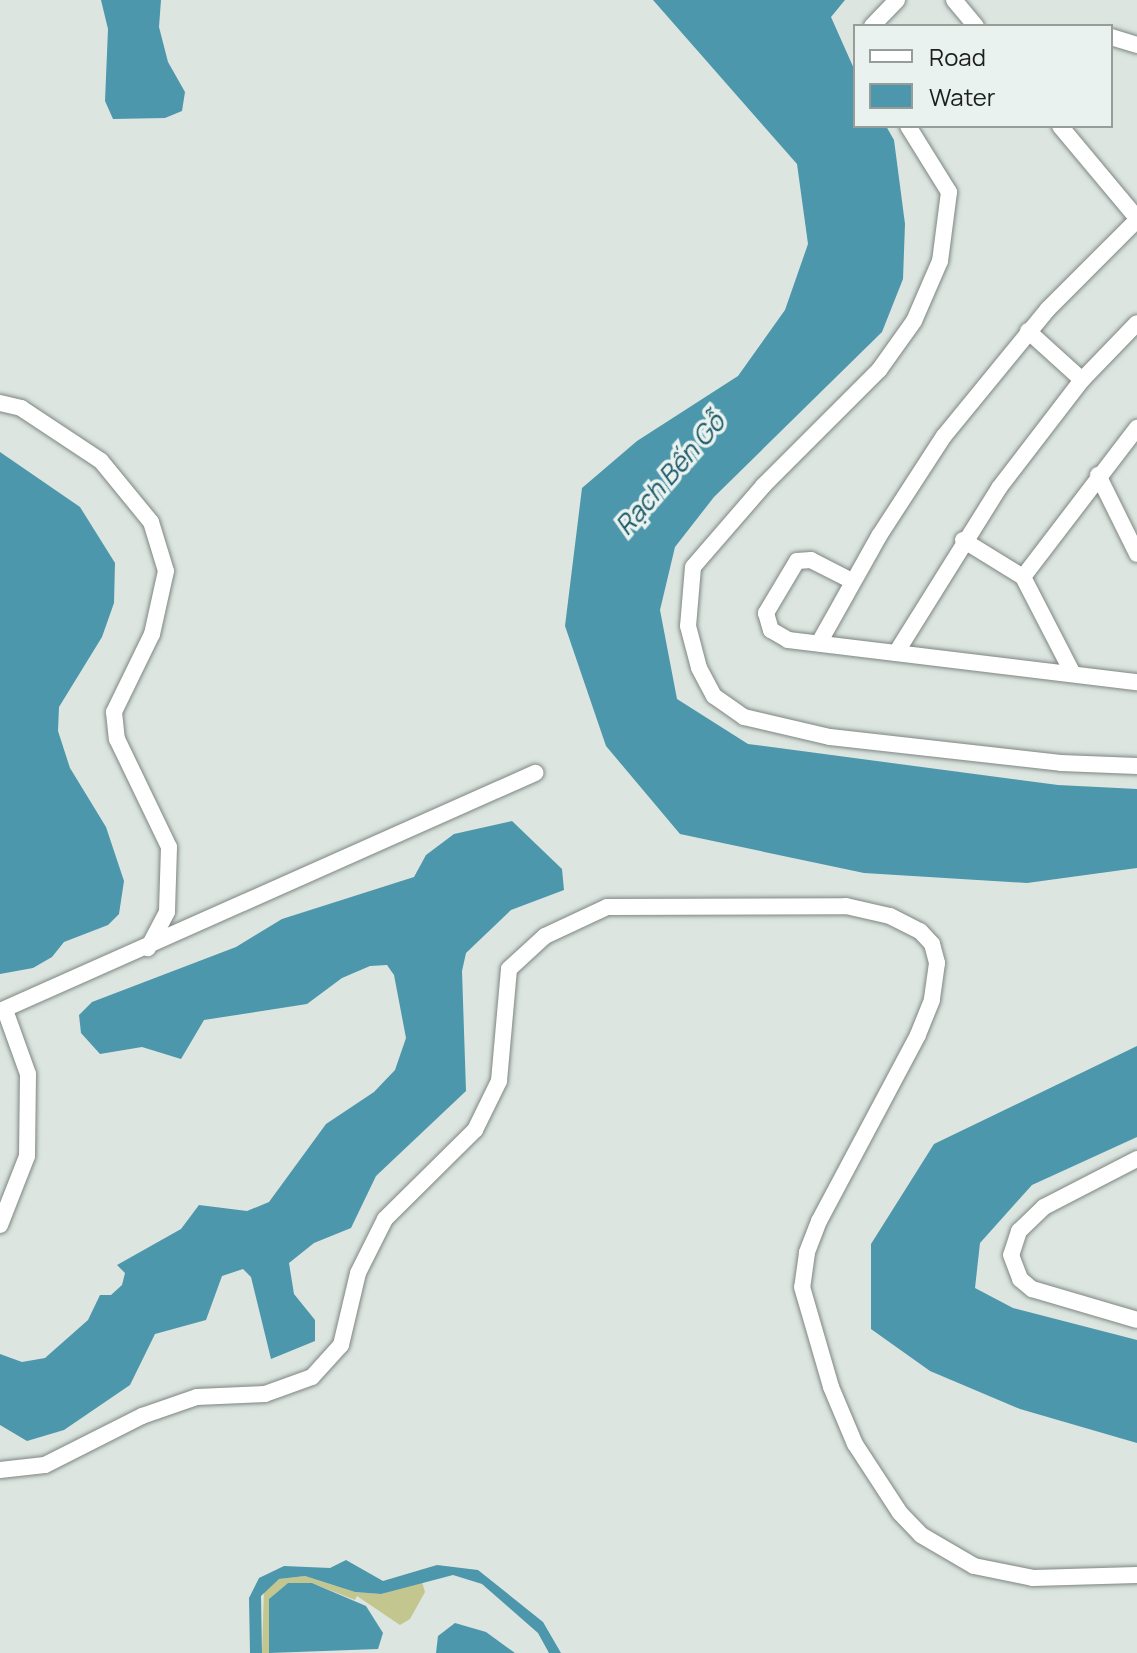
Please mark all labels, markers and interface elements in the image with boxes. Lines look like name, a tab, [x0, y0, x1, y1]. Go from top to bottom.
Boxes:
legend	[853, 24, 1113, 128]
text: Road	[929, 40, 986, 73]
text: Water	[929, 80, 996, 113]
water label: Rạch Bến Gỗ	[609, 407, 731, 541]

